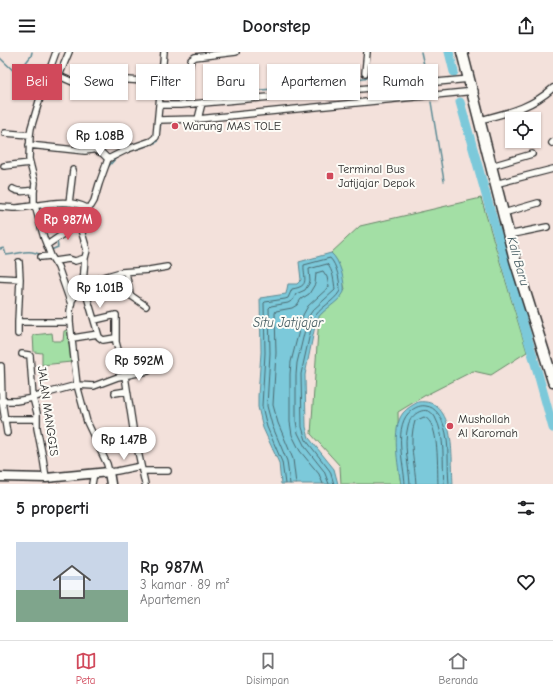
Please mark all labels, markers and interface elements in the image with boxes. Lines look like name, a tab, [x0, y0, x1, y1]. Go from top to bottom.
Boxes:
icon: menu	[16, 15, 38, 37]
icon: share	[515, 15, 537, 37]
text: Doorstep	[242, 16, 311, 37]
chip: Beli	[12, 64, 62, 100]
chip: Sewa	[70, 64, 128, 100]
chip: Filter	[136, 64, 195, 100]
chip: Baru	[203, 64, 259, 100]
chip: Apartemen	[267, 64, 360, 100]
chip: Rumah	[368, 64, 438, 100]
map controls	[505, 112, 541, 148]
button: locate	[505, 112, 541, 148]
place label: Warung MAS TOLE	[183, 119, 281, 133]
marker: Warung MAS TOLE	[170, 121, 180, 131]
pin: Rp 1.08B	[59, 123, 141, 157]
text: Rp 1.08B	[76, 128, 124, 143]
place label: Terminal Bus Jatijajar Depok	[338, 162, 415, 190]
marker: Terminal Bus Jatijajar Depok	[325, 171, 335, 181]
pin: Rp 987M	[31, 207, 105, 241]
text: Rp 987M	[44, 212, 92, 227]
water label: Kali Baru	[504, 235, 533, 288]
pin: Rp 1.01B	[59, 275, 141, 309]
text: Rp 1.01B	[77, 280, 123, 295]
water label: Situ Jatijajar	[253, 315, 324, 330]
pin: Rp 592M	[102, 348, 176, 382]
text: Rp 592M	[114, 353, 164, 368]
street label: JALAN MANGGIS	[35, 365, 61, 457]
place label: Mushollah Al Karomah	[458, 412, 518, 440]
marker: Mushollah Al Karomah	[445, 421, 455, 431]
pin: Rp 1.47B	[83, 427, 165, 461]
text: Rp 1.47B	[101, 432, 147, 447]
icon: filters	[515, 497, 537, 519]
text: 5 properti	[16, 499, 89, 518]
icon: home	[48, 558, 96, 606]
text: Rp 987M	[140, 558, 204, 577]
icon: heart	[515, 571, 537, 593]
text: 3 kamar · 89 m²	[140, 577, 229, 592]
text: Apartemen	[140, 592, 201, 607]
tab: Peta	[75, 650, 97, 687]
tab: Disimpan	[246, 650, 289, 687]
tab: Beranda	[439, 650, 478, 687]

